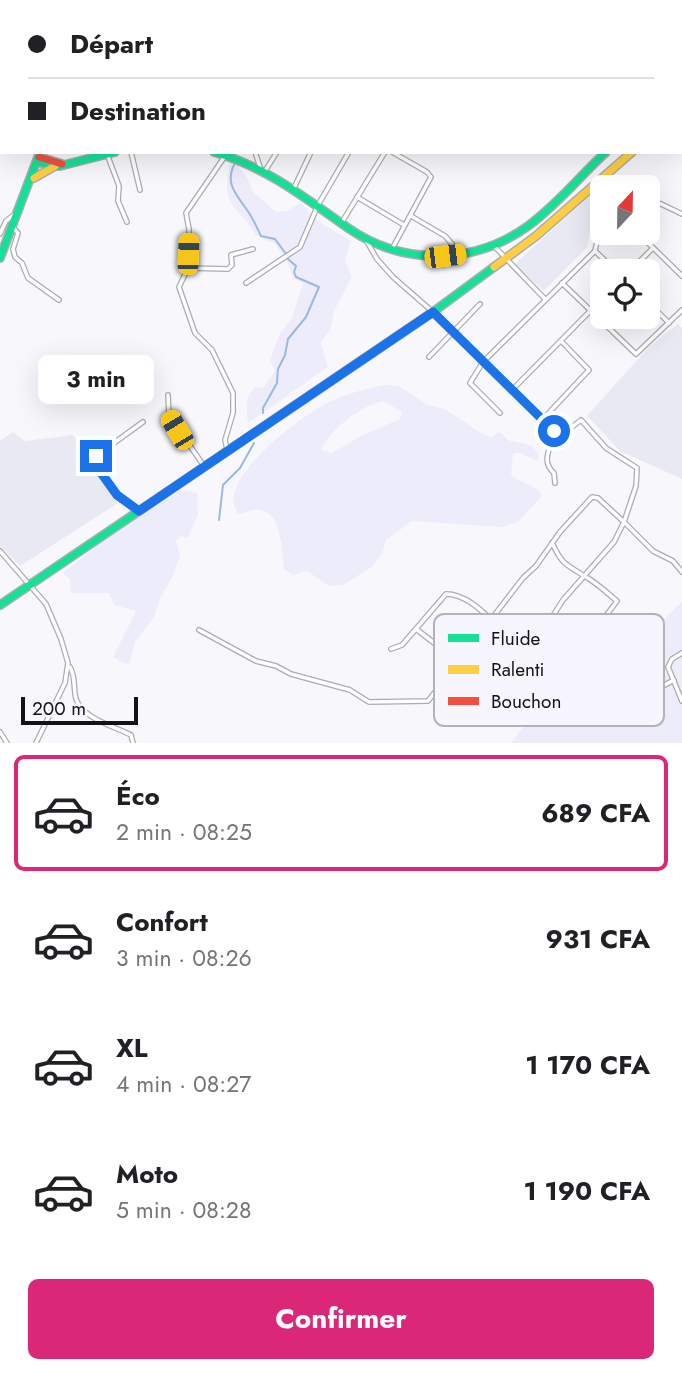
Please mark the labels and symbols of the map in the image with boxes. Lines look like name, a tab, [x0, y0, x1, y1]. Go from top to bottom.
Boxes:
north arrow	[590, 175, 660, 245]
car	[177, 233, 200, 275]
car	[423, 243, 468, 269]
callout: 3 min	[38, 354, 154, 404]
car	[158, 407, 197, 453]
route start	[538, 415, 570, 447]
route end	[80, 440, 112, 472]
legend	[434, 614, 664, 726]
text: Fluide	[491, 625, 541, 652]
text: Ralenti	[491, 656, 544, 683]
text: Bouchon	[491, 688, 561, 715]
scale bar	[21, 694, 138, 726]

